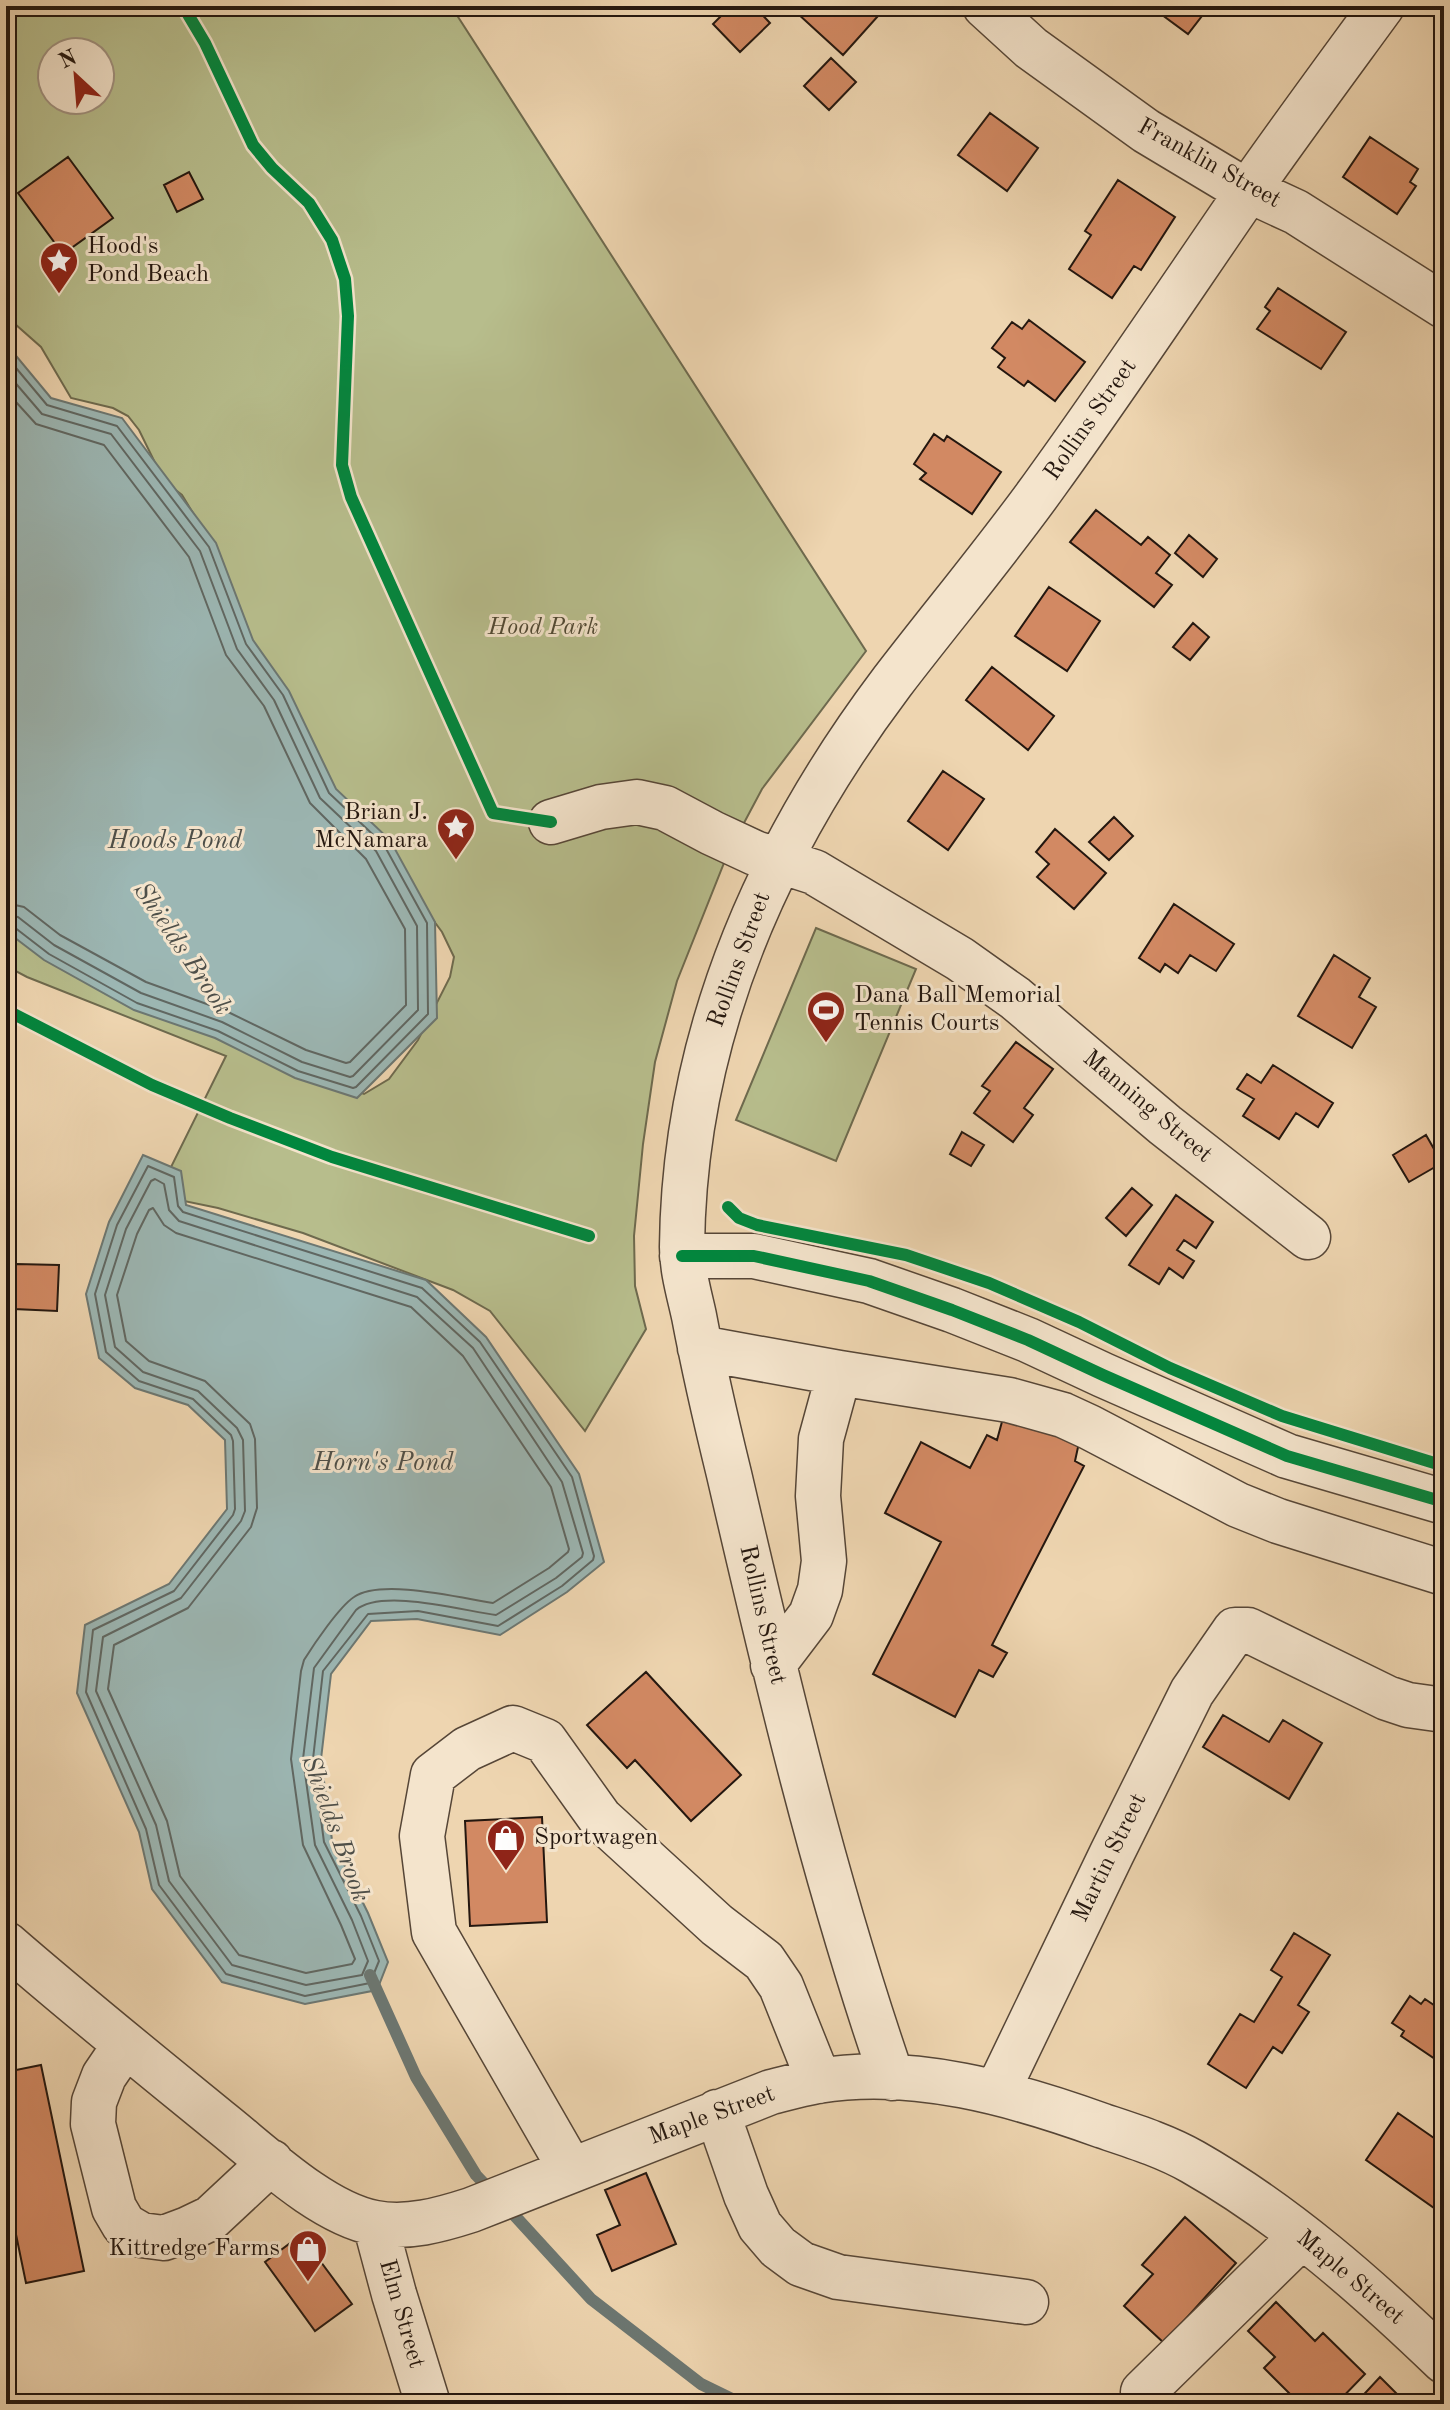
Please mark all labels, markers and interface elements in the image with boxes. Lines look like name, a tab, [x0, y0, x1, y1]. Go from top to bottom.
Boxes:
north arrow	[36, 36, 116, 116]
text: N	[56, 46, 81, 73]
street label: Franklin Street	[1133, 115, 1285, 213]
place label: Hood's Pond Beach	[87, 235, 209, 287]
place icon: Hood's Pond Beach	[38, 240, 80, 295]
street label: Rollins Street	[1040, 355, 1142, 485]
park label: Hood Park	[487, 616, 598, 640]
place label: Brian J. McNamara	[314, 801, 428, 853]
place icon: Brian J. McNamara	[435, 806, 477, 861]
water label: Hoods Pond	[107, 828, 242, 854]
water label: Shields Brook	[128, 878, 236, 1020]
street label: Rollins Street	[704, 889, 776, 1031]
place label: Dana Ball Memorial Tennis Courts	[854, 984, 1061, 1036]
sports icon: Dana Ball Memorial Tennis Courts	[805, 989, 847, 1044]
street label: Manning Street	[1078, 1046, 1216, 1168]
water label: Horn's Pond	[312, 1450, 454, 1476]
street label: Rollins Street	[734, 1543, 790, 1687]
water label: Shields Brook	[296, 1752, 374, 1906]
street label: Martin Street	[1069, 1790, 1151, 1926]
shop icon: Sportwagen	[485, 1817, 527, 1872]
place label: Sportwagen	[534, 1826, 658, 1850]
street label: Maple Street	[646, 2082, 778, 2150]
street label: Maple Street	[1292, 2226, 1408, 2330]
shop icon: Kittredge Farms	[287, 2228, 329, 2283]
place label: Kittredge Farms	[109, 2237, 280, 2261]
street label: Elm Street	[374, 2257, 428, 2371]

